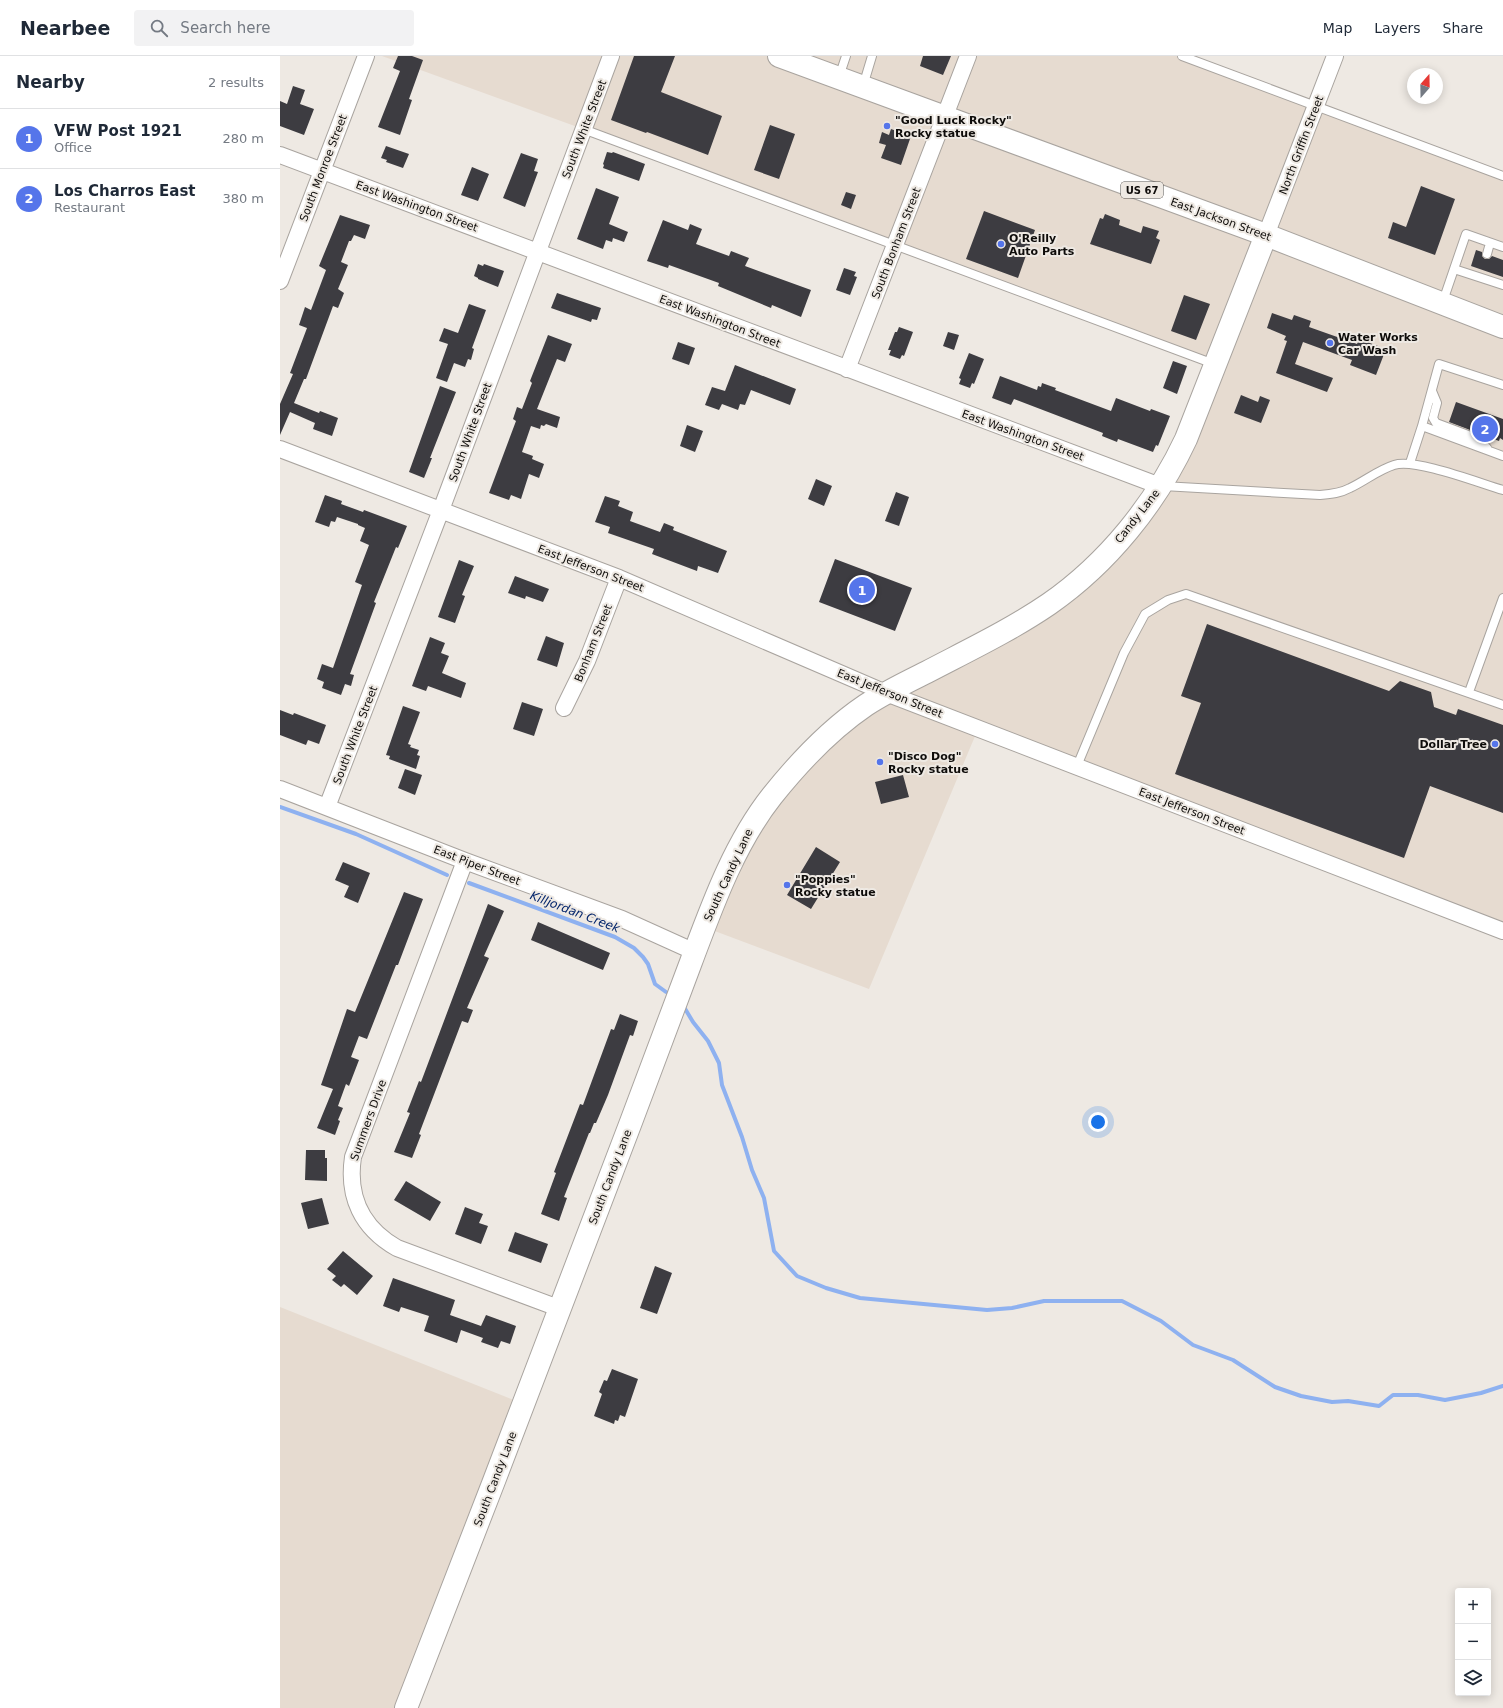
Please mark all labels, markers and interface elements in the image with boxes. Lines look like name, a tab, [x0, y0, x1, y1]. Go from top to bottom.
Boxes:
search box	[134, 10, 414, 46]
text: Nearbee	[20, 17, 110, 39]
icon: search	[148, 17, 170, 39]
text: Search here	[180, 19, 270, 37]
text: Map	[1323, 20, 1352, 36]
text: Layers	[1374, 20, 1421, 36]
text: Share	[1443, 20, 1483, 36]
north arrow	[1407, 68, 1443, 104]
text: Nearby	[16, 72, 85, 92]
text: 2 results	[208, 75, 264, 90]
street label: South White Street	[560, 77, 609, 180]
street label: North Griffin Street	[1277, 93, 1327, 196]
street label: South Monroe Street	[297, 112, 350, 223]
place label: "Good Luck Rocky" Rocky statue	[895, 114, 1012, 140]
marker: "Good Luck Rocky" Rocky statue	[882, 121, 892, 131]
text: VFW Post 1921	[54, 122, 182, 140]
text: 1	[24, 131, 34, 146]
text: 280 m	[222, 131, 264, 146]
text: Office	[54, 140, 92, 155]
street label: East Washington Street	[354, 178, 480, 235]
text: Los Charros East	[54, 182, 196, 200]
road number: US 67	[1121, 182, 1163, 198]
street label: South Bonham Street	[869, 185, 924, 301]
text: 2	[24, 191, 34, 206]
text: 380 m	[222, 191, 264, 206]
street label: East Jackson Street	[1169, 195, 1273, 244]
text: Restaurant	[54, 200, 125, 215]
place label: O'Reilly Auto Parts	[1009, 232, 1075, 258]
marker: O'Reilly Auto Parts	[996, 239, 1006, 249]
street label: East Washington Street	[657, 292, 783, 351]
place label: Water Works Car Wash	[1338, 331, 1418, 357]
marker: Water Works Car Wash	[1325, 338, 1335, 348]
street label: South White Street	[447, 380, 495, 483]
street label: East Washington Street	[960, 407, 1086, 464]
pin: 2	[1472, 414, 1498, 444]
street label: Candy Lane	[1112, 487, 1163, 546]
street label: East Jefferson Street	[536, 542, 646, 595]
pin: 1	[849, 575, 875, 605]
street label: Bonham Street	[572, 602, 615, 684]
street label: East Jefferson Street	[835, 666, 945, 721]
street label: South White Street	[331, 683, 380, 786]
place label: Dollar Tree	[1419, 738, 1487, 751]
marker: Dollar Tree	[1490, 739, 1500, 749]
place label: "Disco Dog" Rocky statue	[888, 750, 969, 776]
marker: "Disco Dog" Rocky statue	[875, 757, 885, 767]
street label: East Jefferson Street	[1137, 785, 1247, 838]
street label: South Candy Lane	[701, 827, 756, 923]
street label: East Piper Street	[432, 843, 523, 888]
place label: "Poppies" Rocky statue	[795, 873, 876, 899]
marker: "Poppies" Rocky statue	[782, 880, 792, 890]
water label: Killjordan Creek	[528, 888, 623, 936]
street label: Summers Drive	[348, 1078, 389, 1162]
your location	[1088, 1112, 1108, 1132]
street label: South Candy Lane	[586, 1128, 635, 1226]
street label: South Candy Lane	[471, 1430, 520, 1528]
map controls	[1455, 1588, 1491, 1696]
button: +	[1455, 1588, 1491, 1624]
button: −	[1455, 1624, 1491, 1660]
button: layers	[1455, 1660, 1491, 1696]

